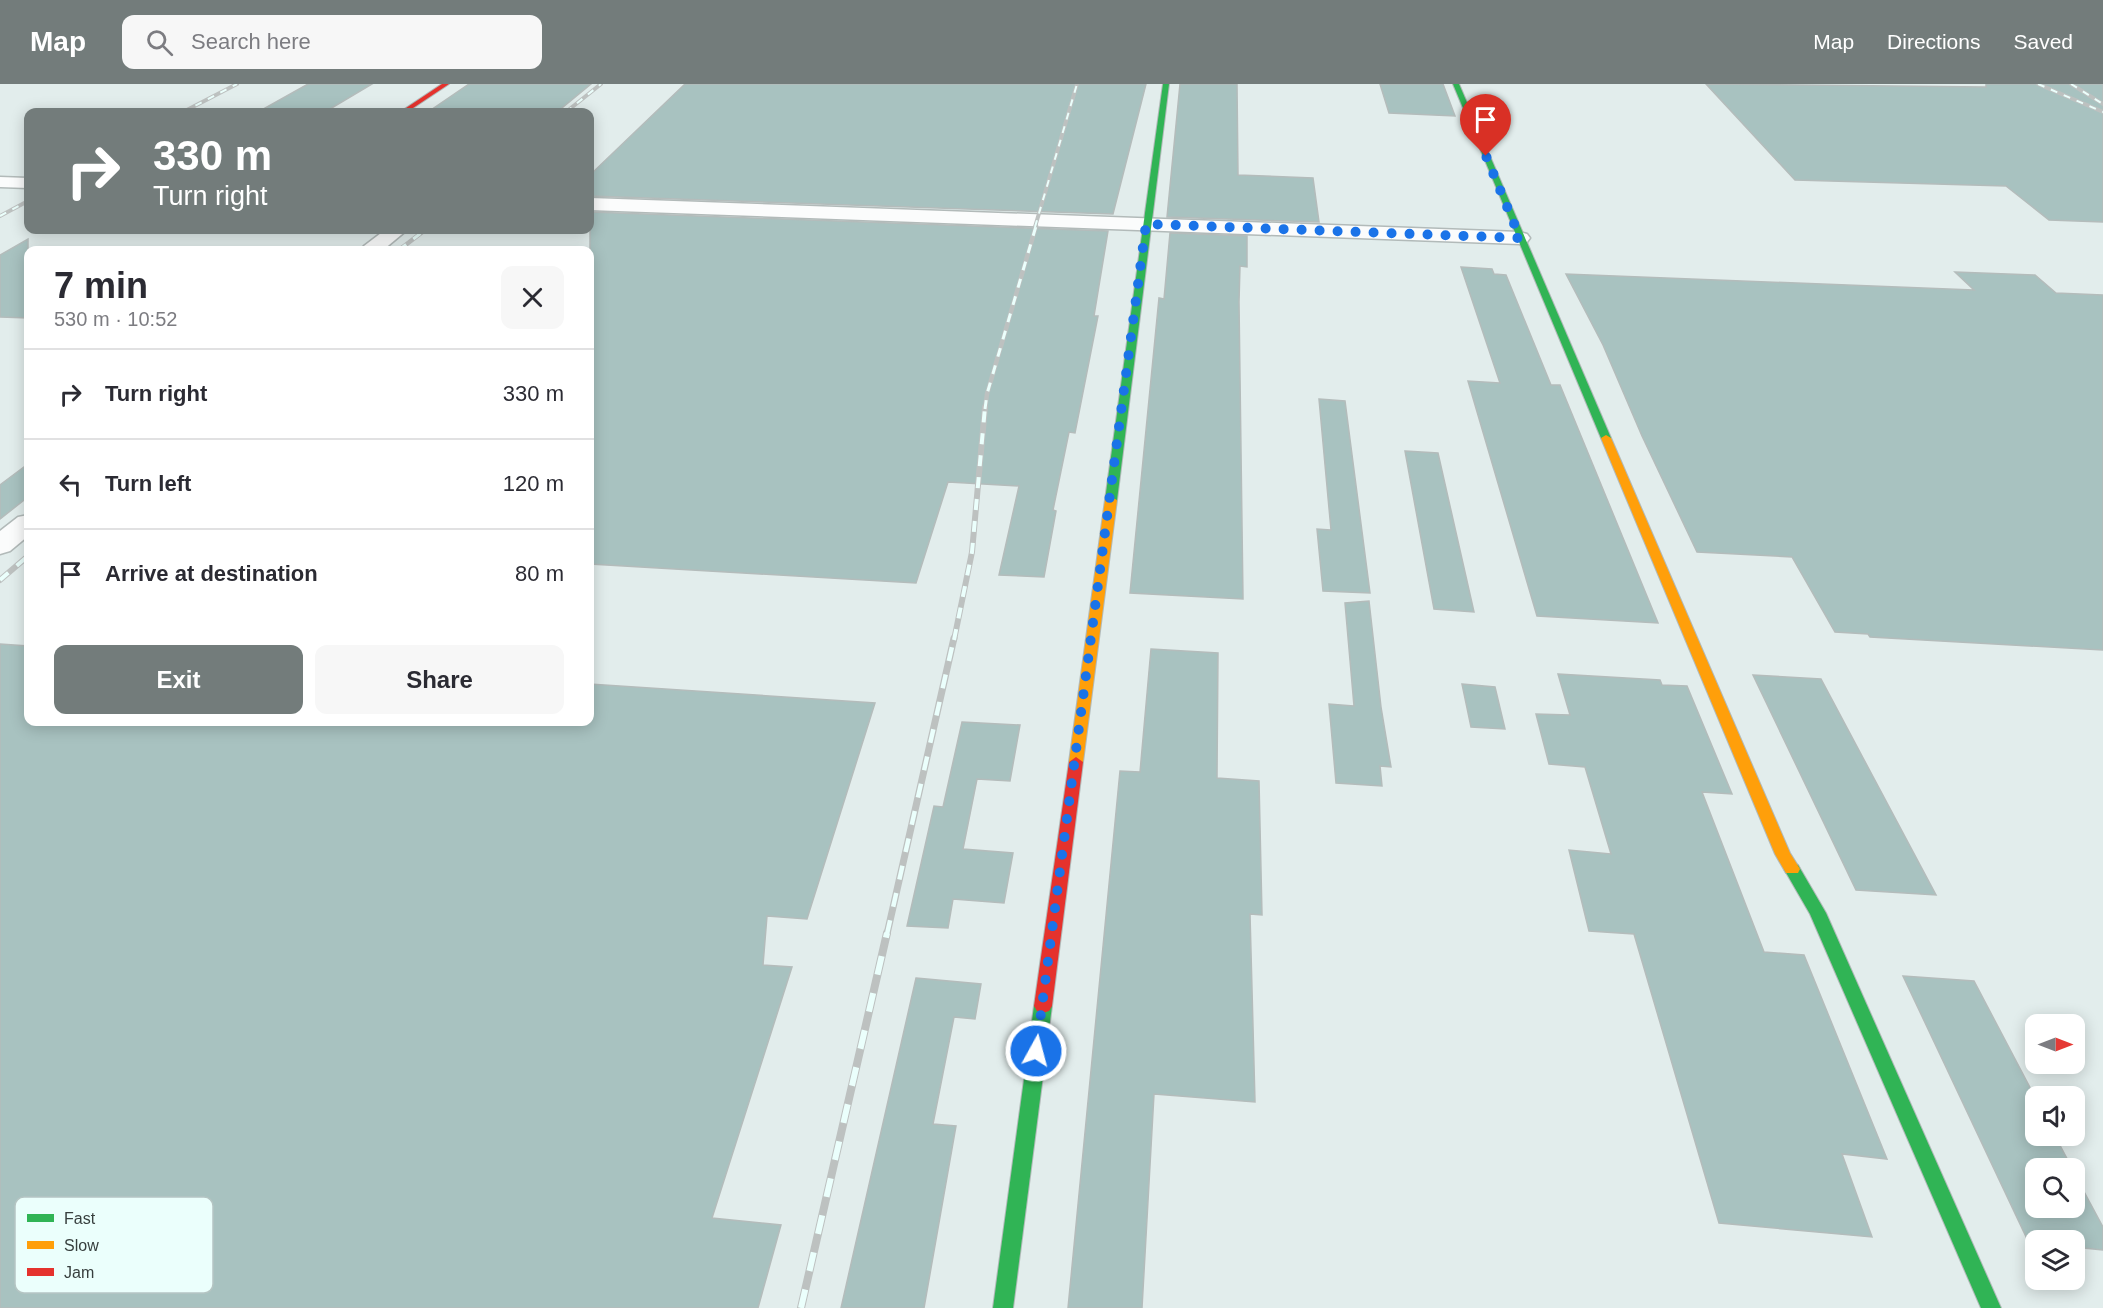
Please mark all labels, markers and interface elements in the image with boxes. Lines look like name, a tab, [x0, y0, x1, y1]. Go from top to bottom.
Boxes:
search box	[122, 15, 542, 69]
text: Map	[30, 26, 86, 57]
icon: search	[143, 26, 176, 59]
text: Search here	[191, 29, 311, 54]
text: Map	[1813, 30, 1854, 53]
text: Directions	[1887, 30, 1980, 53]
text: Saved	[2013, 30, 2073, 53]
pin	[1460, 94, 1511, 156]
icon: arrive	[1469, 103, 1502, 136]
icon: right	[54, 132, 132, 210]
text: 330 m	[153, 132, 272, 179]
text: Turn right	[153, 181, 268, 211]
text: 7 min	[54, 265, 148, 306]
button: close	[501, 266, 564, 329]
text: 530 m · 10:52	[54, 308, 177, 330]
icon: right	[54, 378, 87, 411]
text: Turn right	[105, 381, 207, 406]
text: 330 m	[503, 381, 564, 406]
icon: left	[54, 468, 87, 501]
text: Turn left	[105, 471, 191, 496]
text: 120 m	[503, 471, 564, 496]
icon: arrive	[54, 558, 87, 591]
text: Arrive at destination	[105, 561, 318, 586]
text: 80 m	[515, 561, 564, 586]
button: Exit	[54, 645, 303, 714]
button: Share	[315, 645, 564, 714]
north arrow	[2025, 1014, 2085, 1074]
map controls	[2025, 1014, 2085, 1290]
position arrow	[1004, 1019, 1068, 1083]
button: sound	[2025, 1086, 2085, 1146]
button: search	[2025, 1158, 2085, 1218]
legend	[15, 1197, 213, 1293]
text: Fast	[64, 1210, 96, 1227]
button: layers	[2025, 1230, 2085, 1290]
text: Slow	[64, 1237, 99, 1254]
text: Jam	[64, 1264, 94, 1281]

